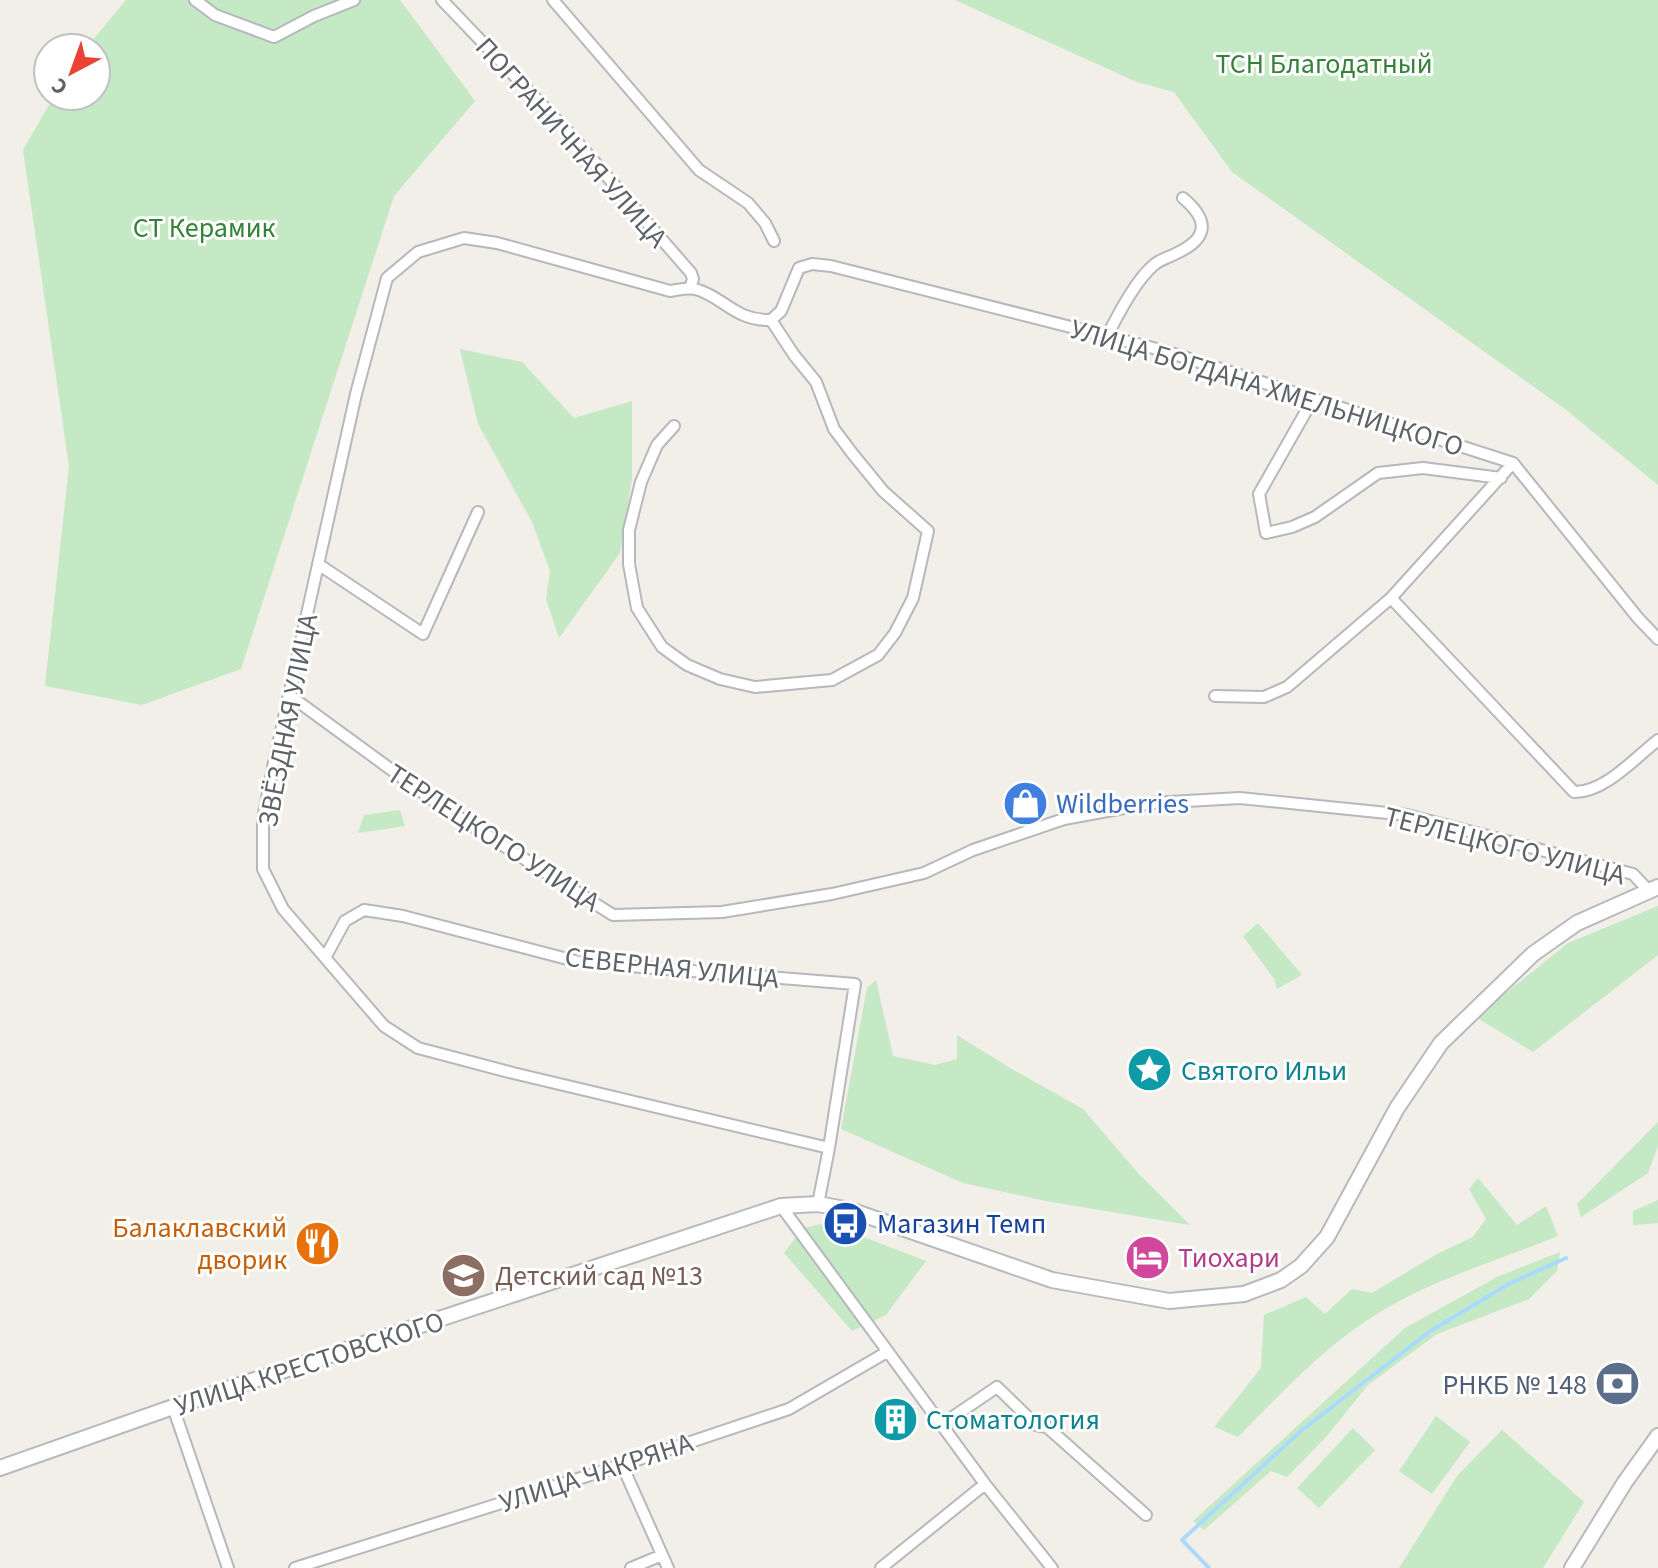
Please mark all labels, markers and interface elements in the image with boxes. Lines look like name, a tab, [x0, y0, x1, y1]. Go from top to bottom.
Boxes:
street label: ПОГРАНИЧНАЯ УЛИЦА	[466, 29, 677, 257]
north arrow	[32, 32, 112, 112]
park label: ТСН Благодатный	[1216, 44, 1432, 84]
text: С	[44, 70, 75, 103]
park label: СТ Керамик	[133, 208, 275, 248]
street label: УЛИЦА БОГДАНА ХМЕЛЬНИЦКОГО	[1065, 309, 1468, 467]
street label: ЗВЁЗДНАЯ УЛИЦА	[248, 610, 328, 830]
street label: ТЕРЛЕЦКОГО УЛИЦА	[379, 754, 609, 922]
shop icon: Wildberries	[1001, 779, 1049, 827]
place label: Wildberries	[1056, 784, 1189, 824]
street label: ТЕРЛЕЦКОГО УЛИЦА	[1380, 797, 1630, 895]
street label: СЕВЕРНАЯ УЛИЦА	[563, 937, 782, 999]
place icon: Святого Ильи	[1126, 1046, 1174, 1094]
place label: Святого Ильи	[1181, 1051, 1347, 1091]
bus stop icon: Магазин Темп	[822, 1199, 870, 1247]
place label: Магазин Темп	[877, 1204, 1046, 1244]
place label: Балаклавский дворик	[112, 1208, 287, 1280]
restaurant icon: Балаклавский дворик	[294, 1219, 342, 1267]
hotel icon: Тиохари	[1123, 1233, 1171, 1281]
place label: Тиохари	[1178, 1238, 1280, 1278]
school or university icon: Детский сад №13	[440, 1251, 488, 1299]
place label: Детский сад №13	[495, 1256, 703, 1296]
street label: УЛИЦА КРЕСТОВСКОГО	[169, 1301, 449, 1426]
bank icon: РНКБ № 148	[1594, 1360, 1642, 1408]
place label: РНКБ № 148	[1442, 1365, 1587, 1405]
building icon: Стоматология	[871, 1395, 919, 1443]
place label: Стоматология	[926, 1400, 1100, 1440]
street label: УЛИЦА ЧАКРЯНА	[494, 1423, 699, 1523]

